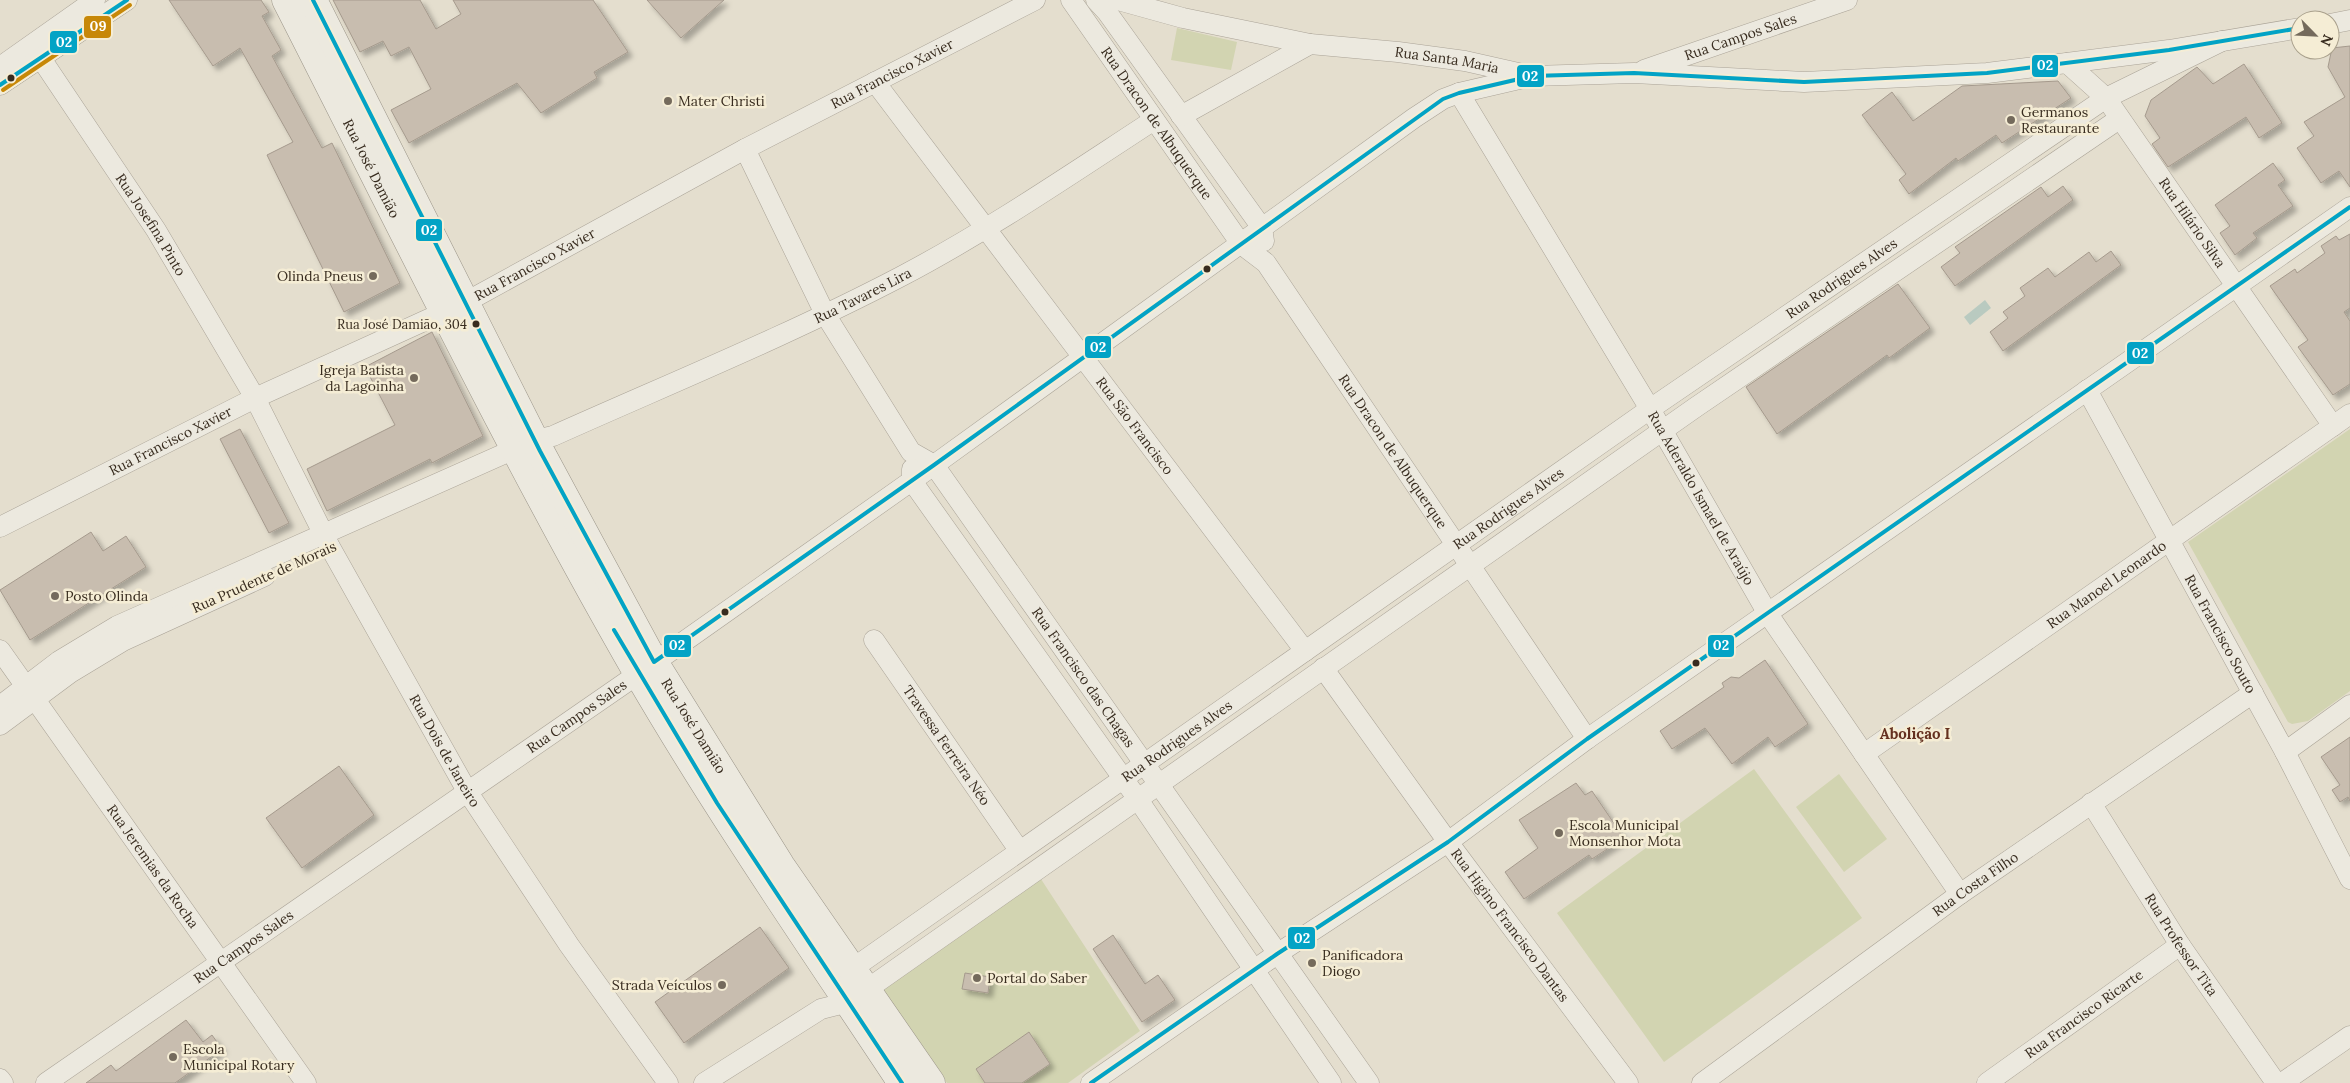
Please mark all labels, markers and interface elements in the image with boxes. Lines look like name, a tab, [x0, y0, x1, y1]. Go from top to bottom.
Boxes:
street label: Rua Campos Sales	[1682, 9, 1799, 64]
north arrow	[2290, 10, 2340, 60]
line badge: 09	[83, 15, 112, 39]
text: 09	[90, 17, 106, 35]
line badge: 02	[49, 30, 78, 54]
text: N	[2316, 32, 2337, 49]
text: 02	[56, 33, 72, 51]
street label: Rua Francisco Xavier	[828, 35, 956, 112]
street label: Rua Dracon de Albuquerque	[1097, 43, 1216, 203]
street label: Rua Santa Maria	[1394, 43, 1501, 77]
line badge: 02	[2031, 54, 2059, 78]
text: 02	[2037, 56, 2053, 74]
line badge: 02	[1516, 64, 1545, 88]
text: 02	[1522, 67, 1538, 85]
unlabelled marker	[6, 73, 16, 83]
place label: Mater Christi	[678, 92, 765, 110]
marker: Mater Christi	[662, 95, 674, 107]
place label: Germanos Restaurante	[2021, 103, 2100, 137]
marker: Germanos Restaurante	[2005, 114, 2017, 126]
street label: Rua José Damião	[339, 116, 404, 221]
street label: Rua Josefina Pinto	[112, 170, 190, 279]
street label: Rua Hilário Silva	[2155, 174, 2230, 271]
line badge: 02	[415, 218, 443, 242]
text: 02	[421, 221, 437, 239]
street label: Rua Francisco Xavier	[471, 224, 599, 305]
street label: Rua Rodrigues Alves	[1782, 234, 1901, 323]
street label: Rua Tavares Lira	[811, 264, 915, 327]
unlabelled marker	[1202, 264, 1212, 274]
place label: Olinda Pneus	[277, 267, 363, 285]
marker: Olinda Pneus	[367, 270, 379, 282]
place label: Rua José Damião, 304	[337, 316, 467, 333]
marker: Rua José Damião, 304	[471, 319, 481, 329]
line badge: 02	[1084, 335, 1112, 359]
text: 02	[1090, 338, 1106, 356]
line badge: 02	[2126, 341, 2155, 365]
text: 02	[2132, 344, 2148, 362]
place label: Igreja Batista da Lagoinha	[319, 361, 404, 395]
street label: Rua Dracon de Albuquerque	[1335, 371, 1452, 532]
marker: Igreja Batista da Lagoinha	[408, 372, 420, 384]
street label: Rua São Francisco	[1092, 373, 1178, 478]
street label: Rua Francisco Xavier	[106, 402, 235, 479]
street label: Rua Aderaldo Ismael de Araújo	[1644, 408, 1758, 588]
street label: Rua Rodrigues Alves	[1450, 463, 1567, 553]
street label: Rua Manoel Leonardo	[2043, 536, 2170, 632]
street label: Rua Prudente de Morais	[189, 537, 339, 617]
street label: Rua Francisco Souto	[2181, 571, 2260, 696]
place label: Posto Olinda	[65, 587, 148, 605]
marker: Posto Olinda	[49, 590, 61, 602]
street label: Rua Francisco das Chagas	[1028, 604, 1139, 751]
unlabelled marker	[720, 607, 730, 617]
line badge: 02	[663, 634, 692, 658]
line badge: 02	[1707, 634, 1735, 658]
text: 02	[669, 636, 685, 654]
text: 02	[1713, 636, 1729, 654]
unlabelled marker	[1691, 658, 1701, 668]
street label: Rua José Damião	[657, 675, 730, 777]
street label: Rua Campos Sales	[523, 676, 630, 757]
street label: Travessa Ferreira Néo	[899, 682, 994, 809]
street label: Rua Dois de Janeiro	[406, 691, 484, 811]
street label: Rua Rodrigues Alves	[1118, 696, 1236, 786]
district label: Abolição I	[1880, 724, 1950, 743]
street label: Rua Jeremias da Rocha	[103, 801, 203, 932]
place label: Escola Municipal Monsenhor Mota	[1569, 816, 1681, 850]
marker: Escola Municipal Monsenhor Mota	[1553, 827, 1565, 839]
street label: Rua Higino Francisco Dantas	[1447, 845, 1573, 1005]
street label: Rua Costa Filho	[1929, 848, 2022, 920]
street label: Rua Professor Tita	[2141, 890, 2222, 1000]
street label: Rua Campos Sales	[190, 906, 297, 987]
line badge: 02	[1287, 926, 1316, 950]
text: 02	[1294, 929, 1310, 947]
place label: Panificadora Diogo	[1322, 946, 1403, 980]
marker: Panificadora Diogo	[1306, 957, 1318, 969]
street label: Rua Francisco Ricarte	[2021, 965, 2147, 1062]
place label: Portal do Saber	[987, 969, 1087, 987]
marker: Portal do Saber	[971, 972, 983, 984]
place label: Strada Veículos	[612, 976, 712, 994]
marker: Strada Veículos	[716, 979, 728, 991]
place label: Escola Municipal Rotary	[183, 1040, 295, 1074]
marker: Escola Municipal Rotary	[167, 1051, 179, 1063]

